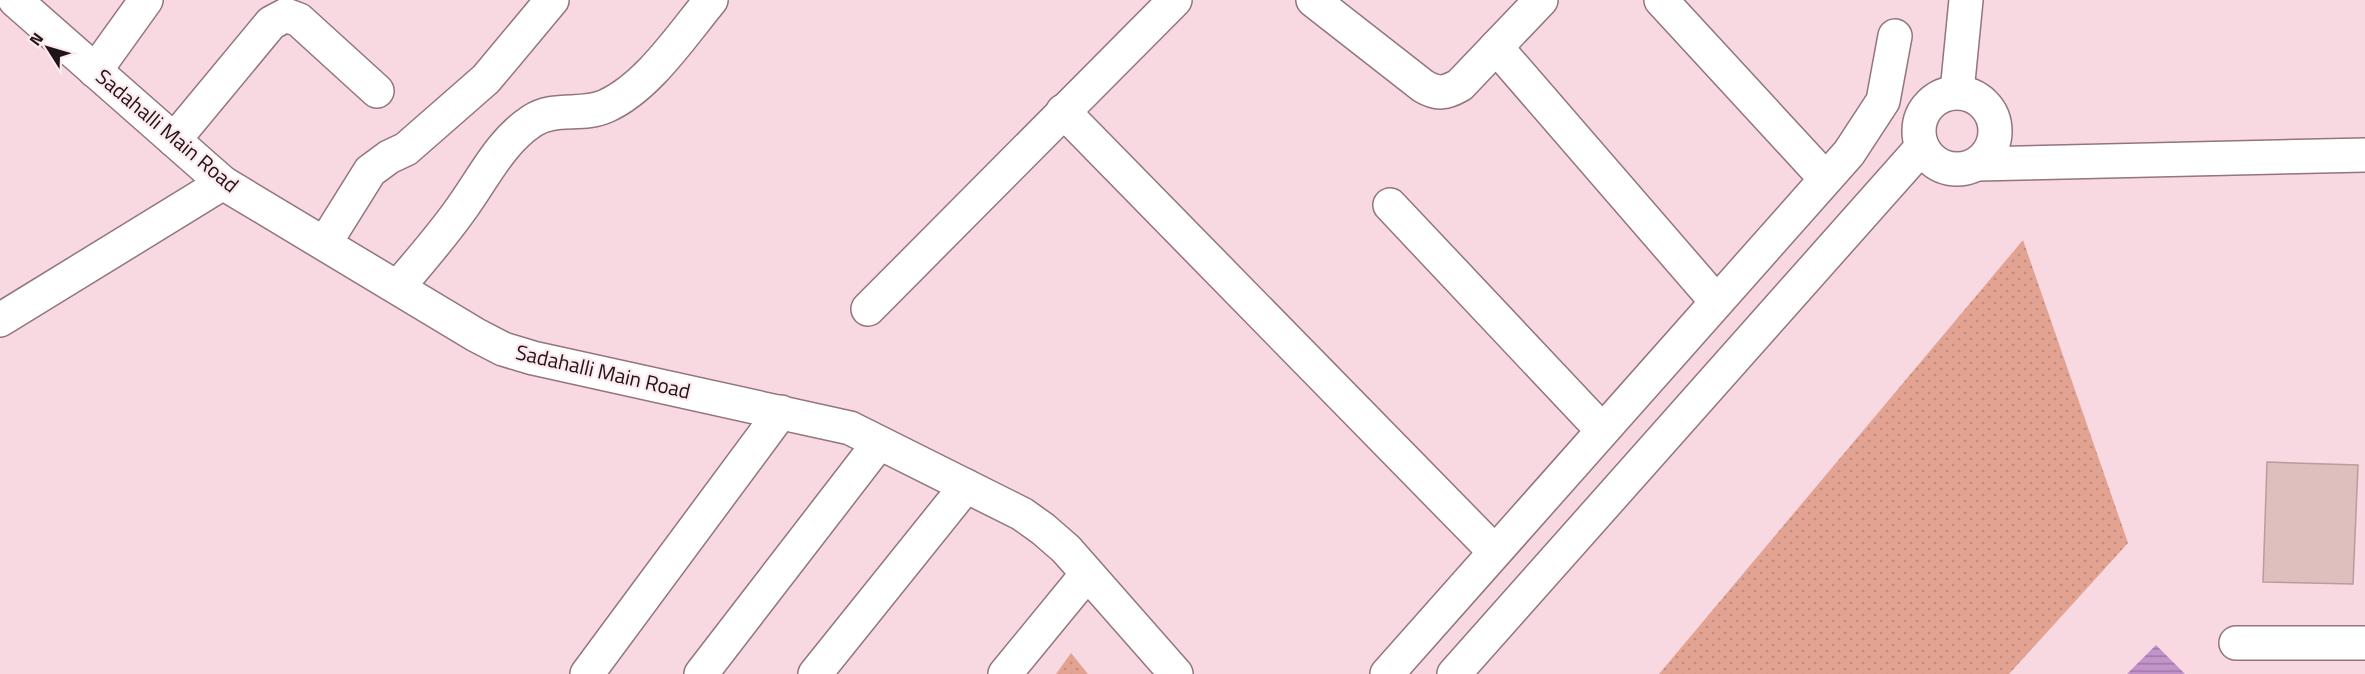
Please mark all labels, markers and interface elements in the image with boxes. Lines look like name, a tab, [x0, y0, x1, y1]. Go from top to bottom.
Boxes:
north arrow	[18, 18, 78, 78]
text: N	[23, 27, 49, 51]
street label: Sadahalli Main Road	[89, 61, 246, 200]
street label: Sadahalli Main Road	[513, 335, 694, 407]

